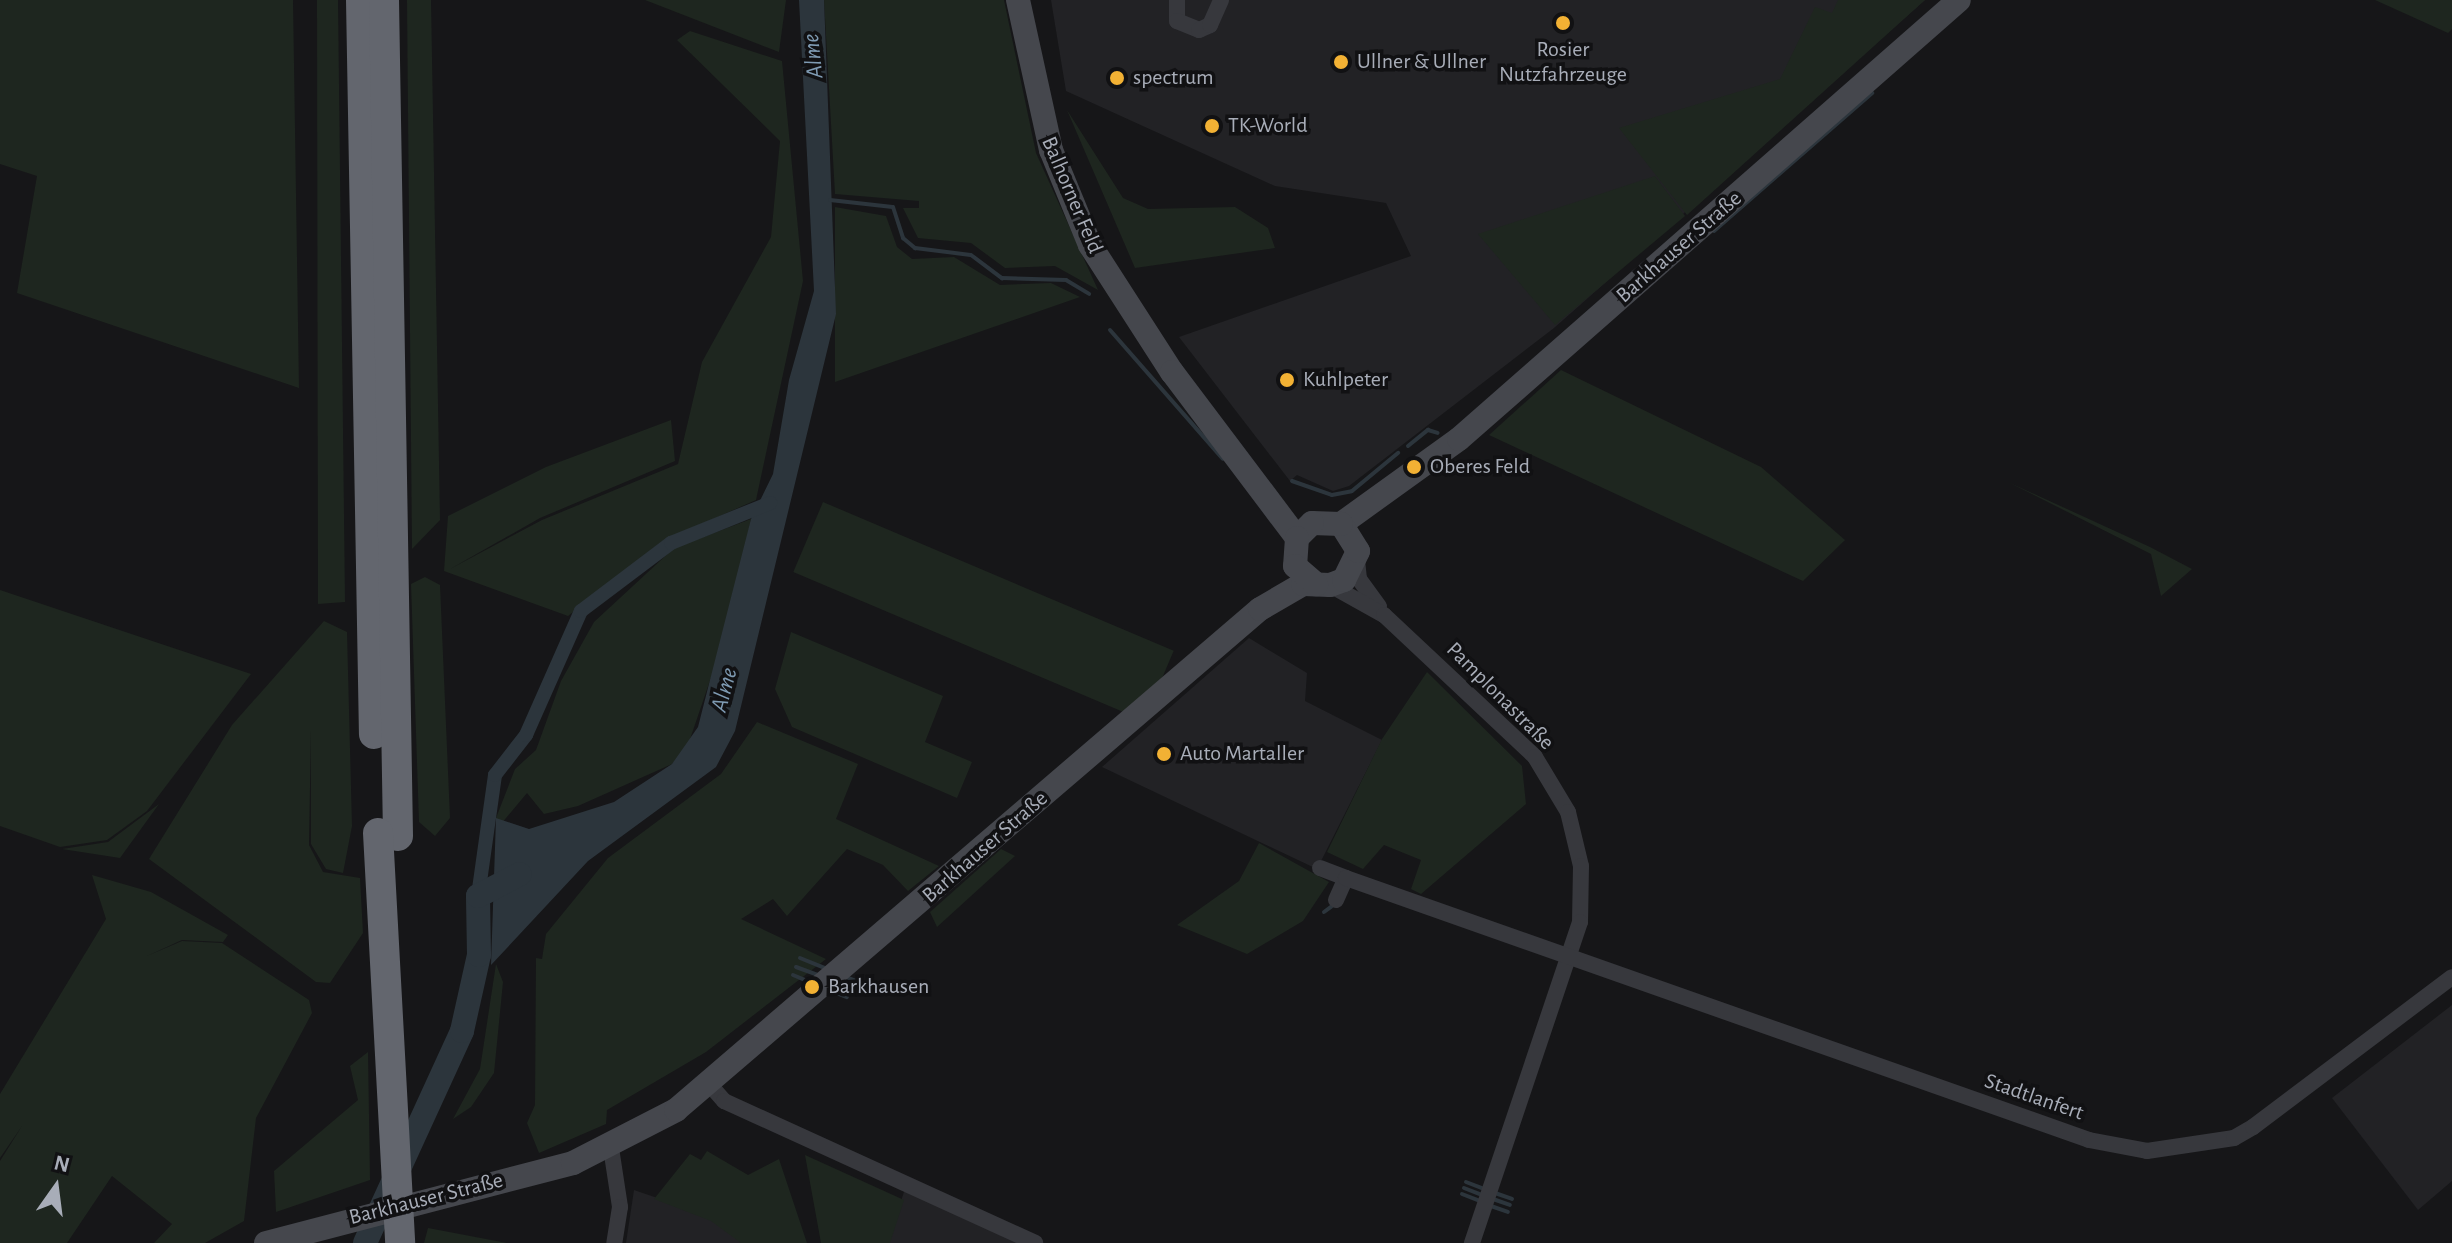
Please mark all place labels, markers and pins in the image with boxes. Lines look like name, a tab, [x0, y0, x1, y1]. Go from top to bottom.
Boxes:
marker: Rosier Nutzfahrzeuge	[1554, 14, 1572, 32]
place label: Rosier Nutzfahrzeuge	[1499, 36, 1627, 88]
place label: Ullner & Ullner	[1357, 49, 1486, 75]
marker: Ullner & Ullner	[1332, 53, 1350, 71]
place label: spectrum	[1133, 65, 1214, 91]
marker: spectrum	[1108, 69, 1126, 87]
place label: TK-World	[1228, 113, 1308, 139]
marker: TK-World	[1203, 117, 1221, 135]
place label: Kuhlpeter	[1303, 367, 1388, 393]
marker: Kuhlpeter	[1278, 371, 1296, 389]
place label: Oberes Feld	[1430, 454, 1530, 480]
marker: Oberes Feld	[1405, 458, 1423, 476]
place label: Auto Martaller	[1180, 741, 1304, 767]
marker: Auto Martaller	[1155, 745, 1173, 763]
place label: Barkhausen	[828, 974, 929, 1000]
marker: Barkhausen	[803, 978, 821, 996]

